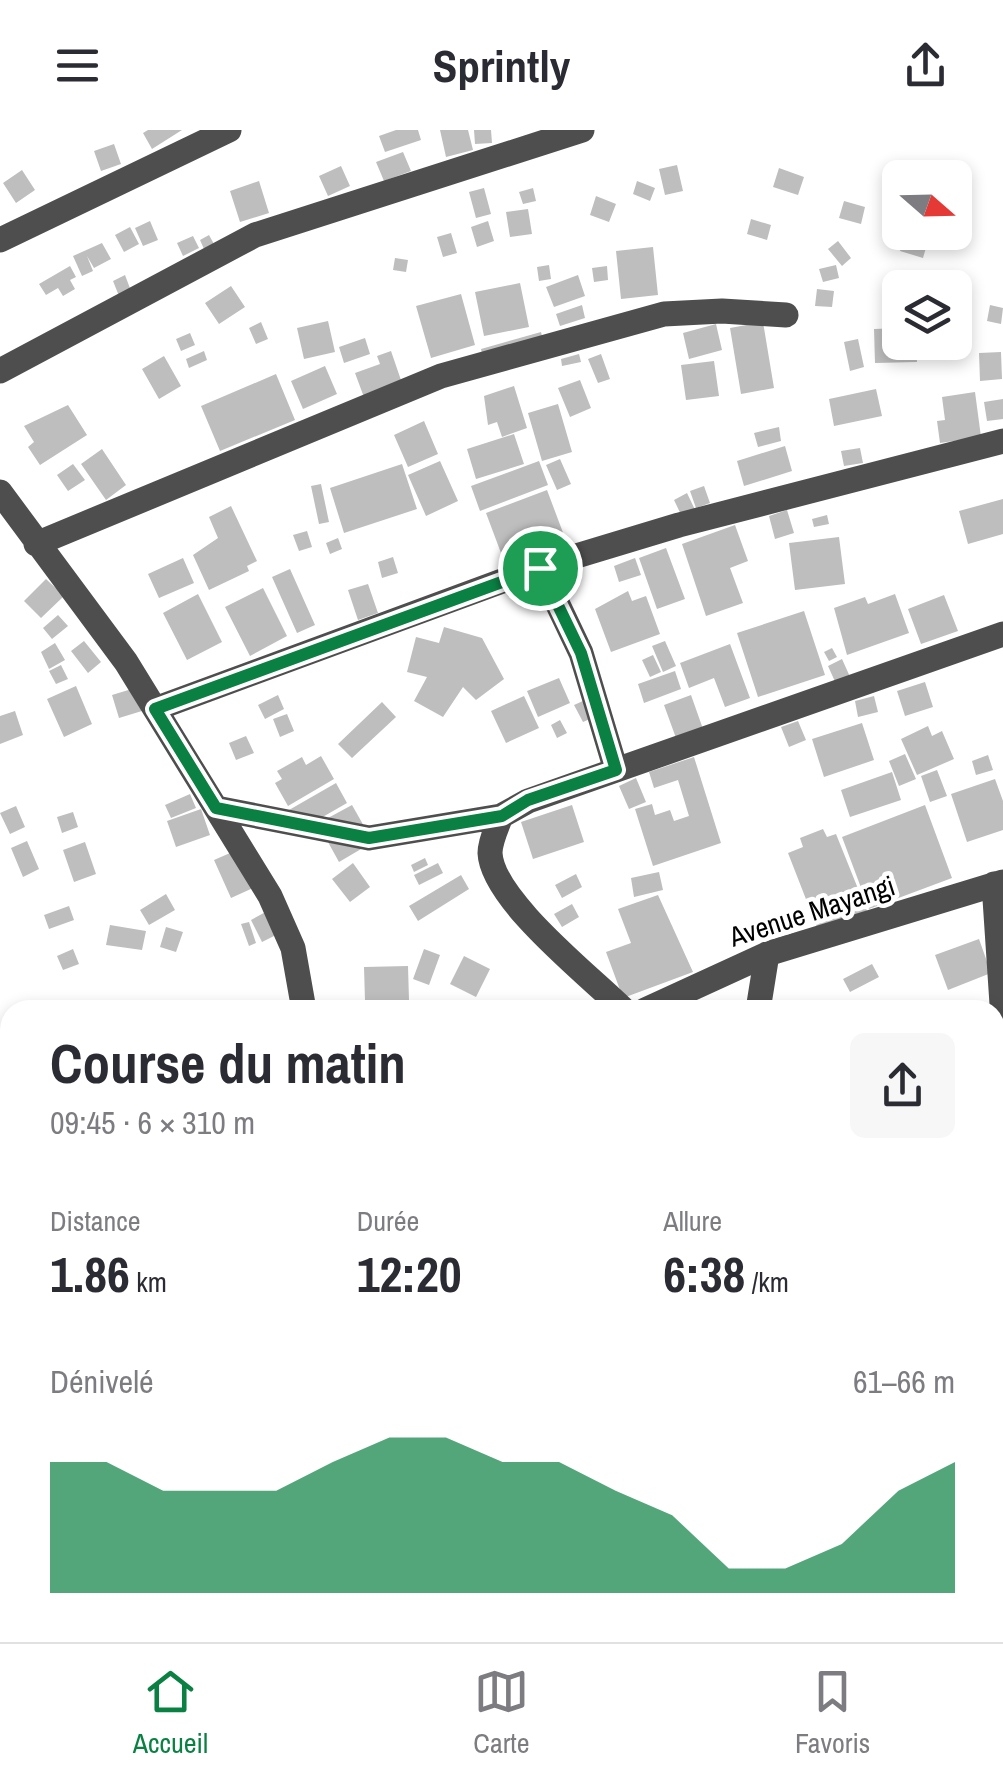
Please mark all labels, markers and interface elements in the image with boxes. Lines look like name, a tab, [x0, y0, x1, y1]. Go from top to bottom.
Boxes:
text: Sprintly	[433, 35, 570, 96]
icon: menu	[50, 38, 105, 93]
icon: share	[898, 38, 953, 93]
north arrow	[882, 160, 972, 250]
map controls	[882, 160, 972, 360]
button: layers	[882, 270, 972, 360]
pin	[498, 526, 583, 611]
icon: arrive	[513, 541, 568, 596]
street label: Avenue Mayangi	[723, 866, 900, 956]
text: Course du matin	[50, 1026, 406, 1100]
button: share	[850, 1033, 955, 1138]
text: 09:45 · 6 × 310 m	[50, 1101, 255, 1144]
text: Distance	[50, 1202, 141, 1240]
text: Durée	[357, 1202, 419, 1240]
text: Allure	[663, 1202, 722, 1240]
text: 1.86	[50, 1240, 130, 1308]
text: 12:20	[357, 1240, 462, 1308]
text: 6:38	[663, 1240, 745, 1308]
text: km	[130, 1263, 167, 1301]
text: /km	[745, 1263, 789, 1301]
text: Dénivelé	[50, 1360, 154, 1403]
text: 61–66 m	[853, 1360, 955, 1403]
tab: Accueil	[133, 1664, 208, 1762]
tab: Carte	[473, 1664, 530, 1762]
tab: Favoris	[795, 1664, 870, 1762]

